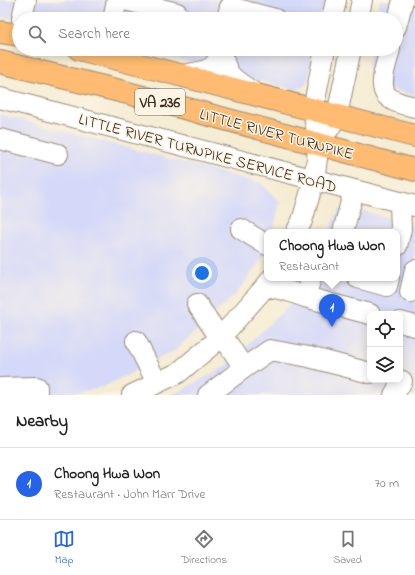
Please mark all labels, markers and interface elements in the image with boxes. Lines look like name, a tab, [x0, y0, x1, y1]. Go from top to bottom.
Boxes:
search box	[12, 12, 403, 56]
icon: search	[26, 23, 48, 45]
text: Search here	[58, 23, 130, 45]
road number: VA 236	[135, 89, 185, 115]
street label: LITTLE RIVER TURNPIKE	[197, 103, 356, 167]
street label: LITTLE RIVER TURNPIKE SERVICE ROAD	[76, 108, 339, 200]
popup	[264, 229, 400, 281]
text: Choong Hwa Won	[279, 235, 385, 257]
text: Restaurant	[279, 257, 339, 276]
your location	[192, 263, 212, 283]
pin: 1	[319, 294, 345, 327]
map controls	[367, 311, 403, 383]
button: locate	[367, 311, 403, 347]
button: layers	[367, 347, 403, 383]
text: Nearby	[16, 409, 68, 434]
text: Choong Hwa Won	[54, 463, 160, 485]
text: 1	[27, 474, 31, 493]
text: 70 m	[375, 474, 399, 493]
text: Restaurant · John Marr Drive	[54, 485, 205, 504]
tab: Map	[53, 528, 75, 568]
tab: Directions	[181, 528, 227, 568]
tab: Saved	[333, 528, 362, 568]

